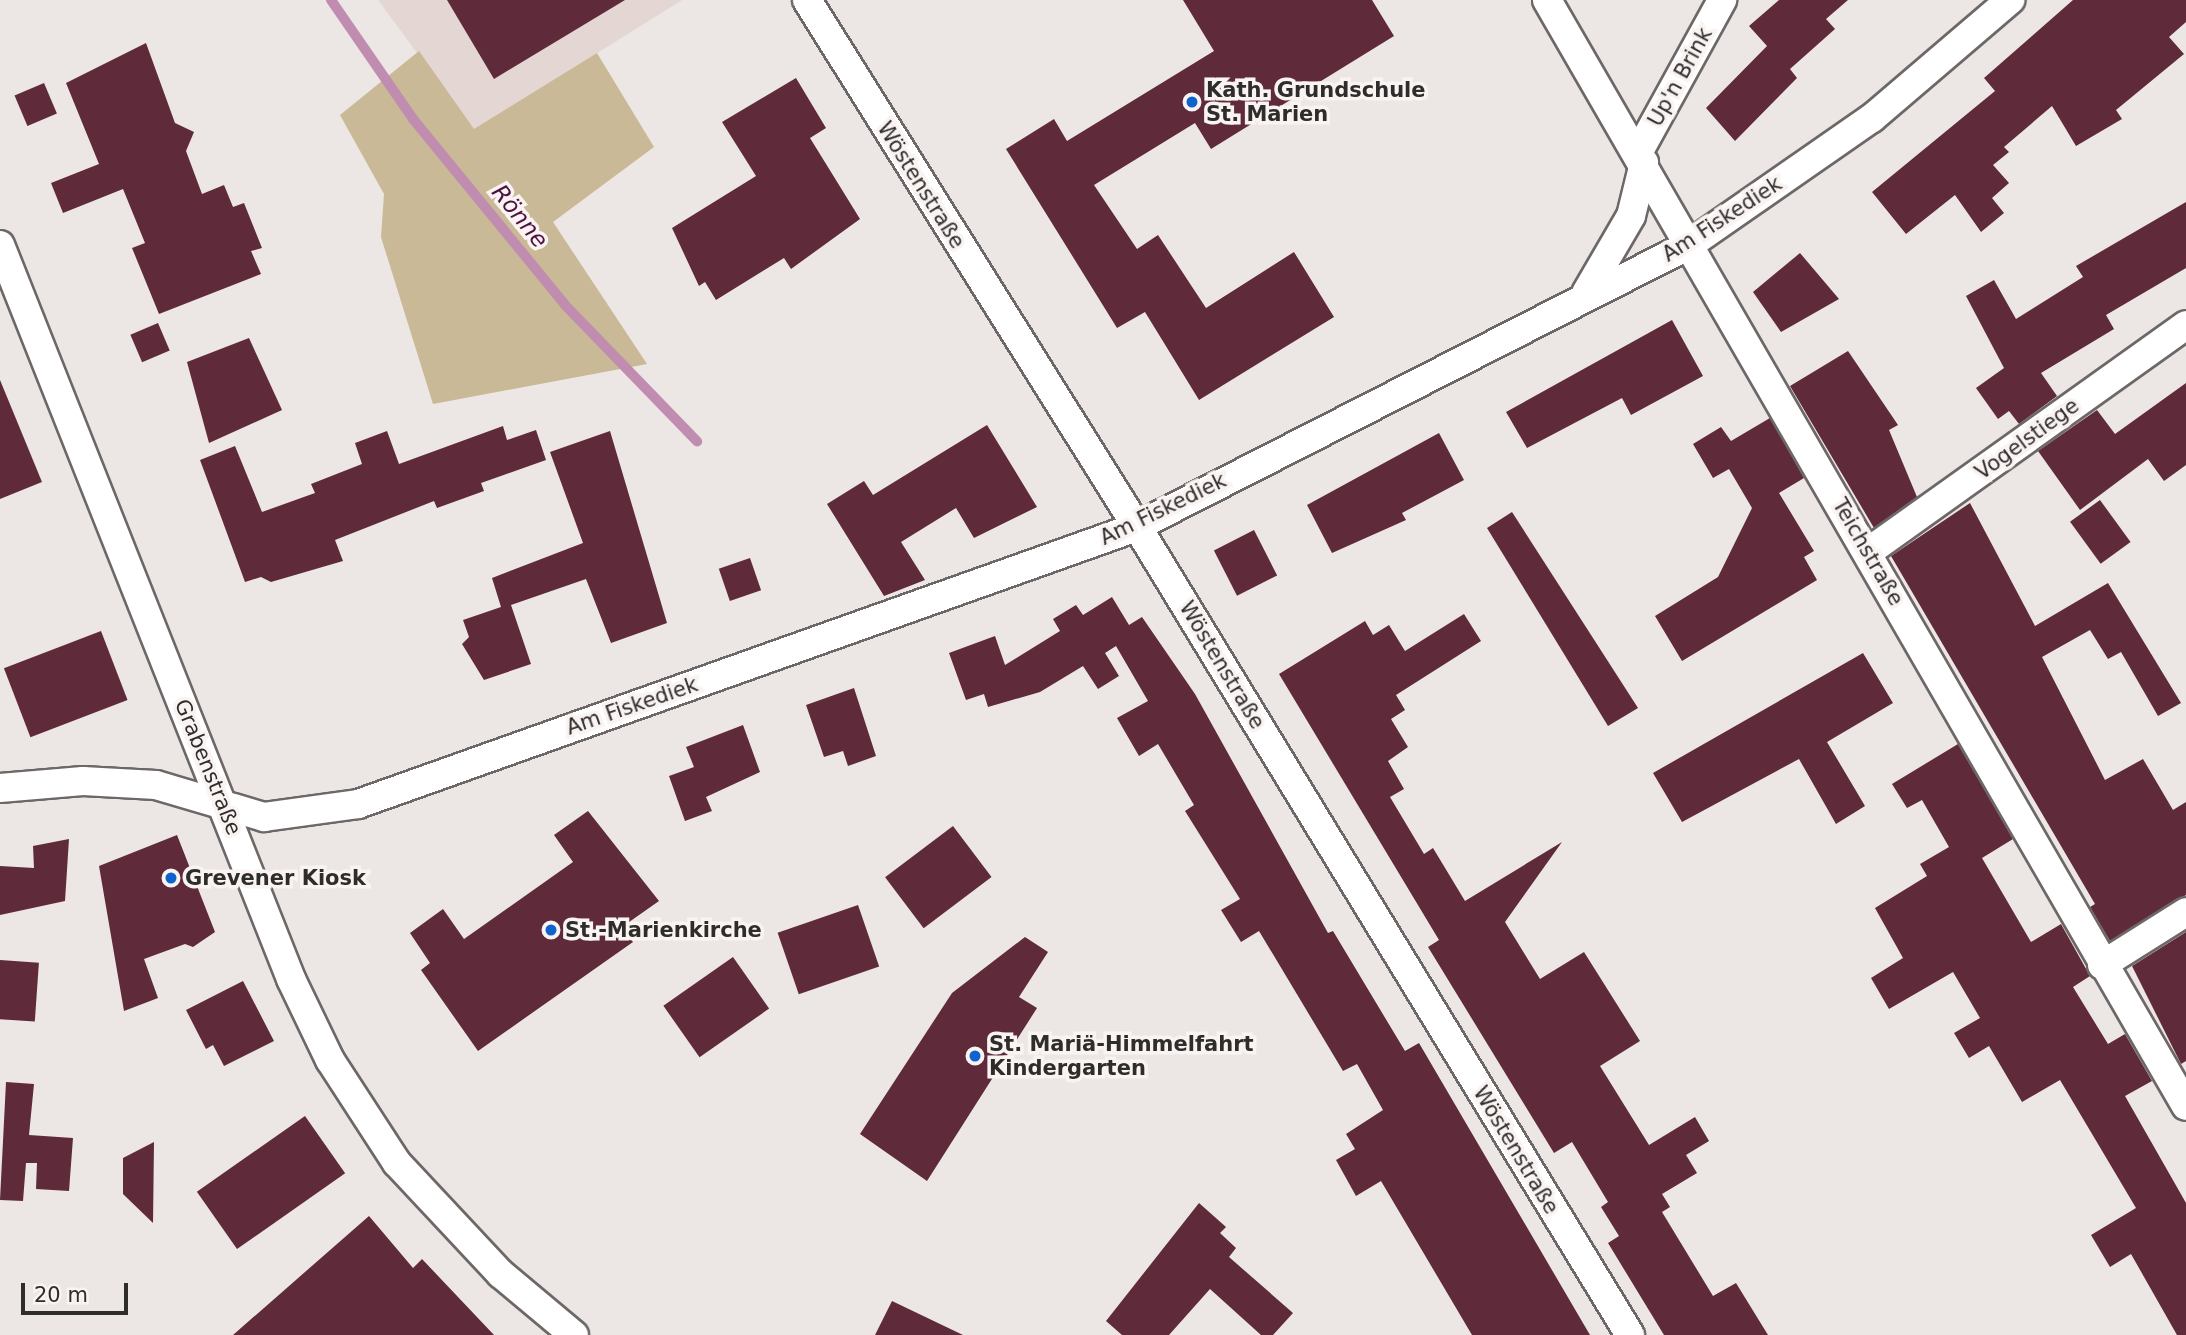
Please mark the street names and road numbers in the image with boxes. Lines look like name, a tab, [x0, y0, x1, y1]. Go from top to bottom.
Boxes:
street label: Up'n Brink	[1643, 23, 1717, 131]
street label: Wöstenstraße	[872, 117, 970, 253]
street label: Am Fiskediek	[1658, 171, 1786, 267]
street label: Vogelstiege	[1970, 393, 2084, 485]
street label: Am Fiskediek	[1096, 468, 1230, 550]
street label: Teichstraße	[1827, 494, 1909, 610]
street label: Wöstenstraße	[1174, 597, 1270, 733]
street label: Am Fiskediek	[563, 672, 701, 740]
street label: Grabenstraße	[169, 695, 247, 839]
street label: Wöstenstraße	[1468, 1082, 1564, 1218]

